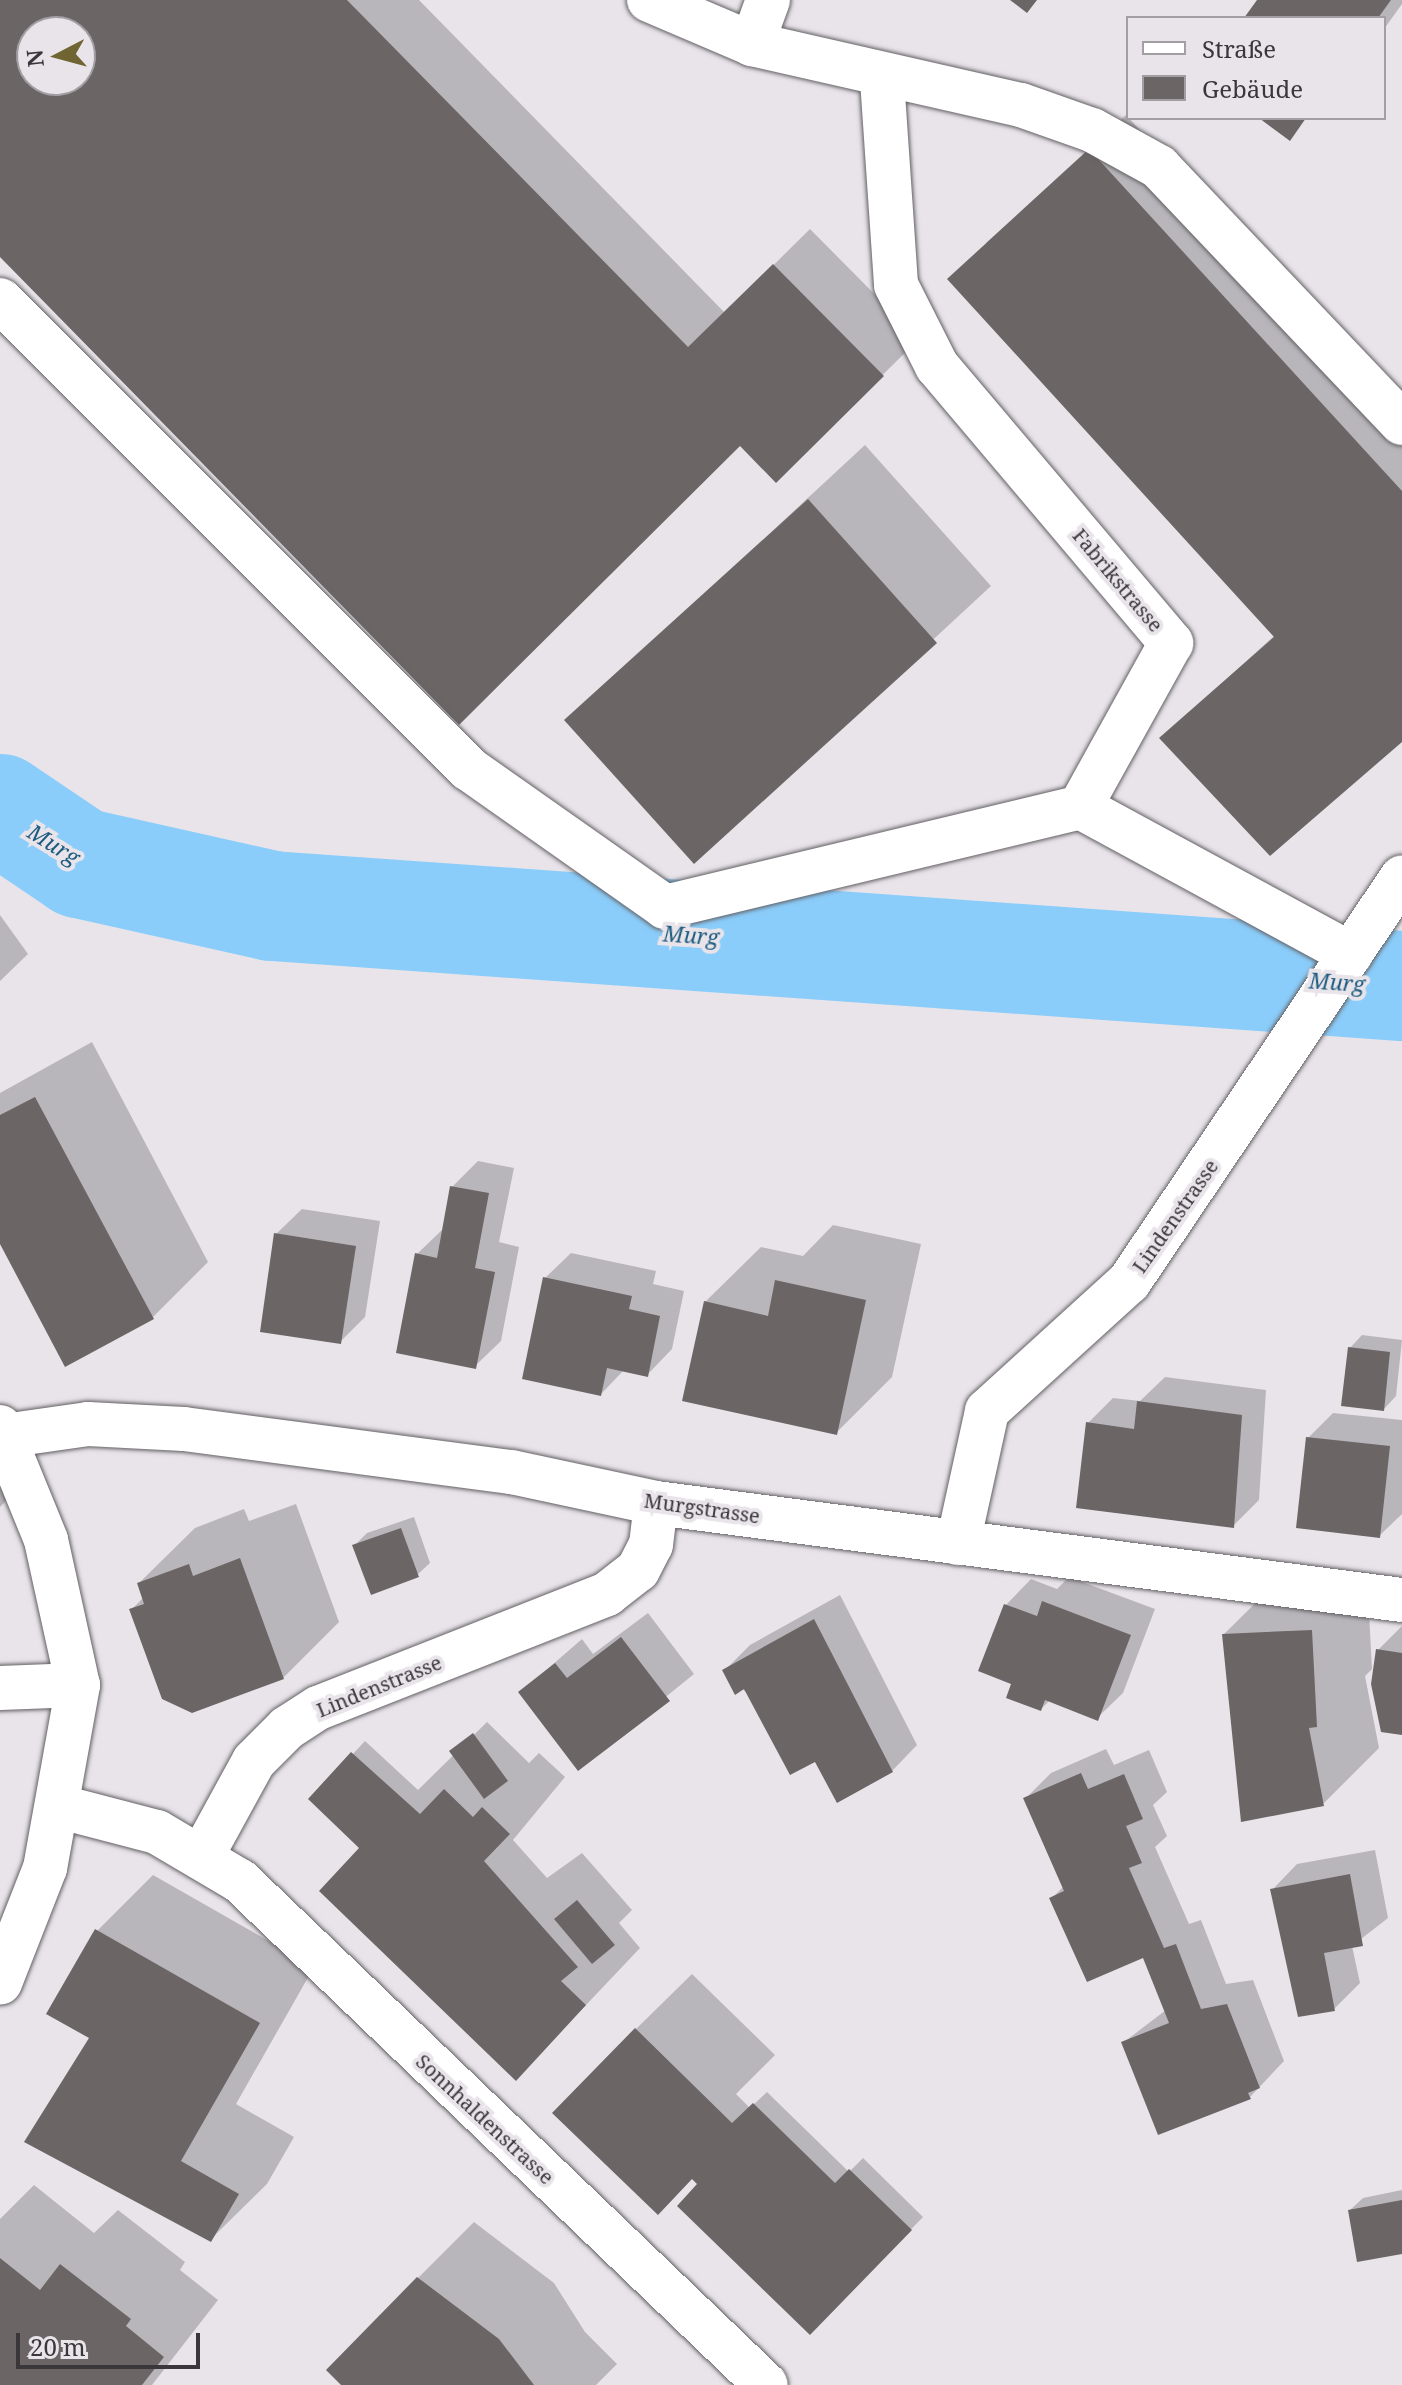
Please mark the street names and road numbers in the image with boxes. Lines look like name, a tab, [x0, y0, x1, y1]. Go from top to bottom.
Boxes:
street label: Fabrikstrasse	[1068, 524, 1168, 636]
street label: Lindenstrasse	[1127, 1155, 1223, 1277]
street label: Murgstrasse	[643, 1488, 761, 1528]
street label: Lindenstrasse	[313, 1650, 445, 1722]
street label: Sonnhaldenstrasse	[411, 2049, 559, 2189]

